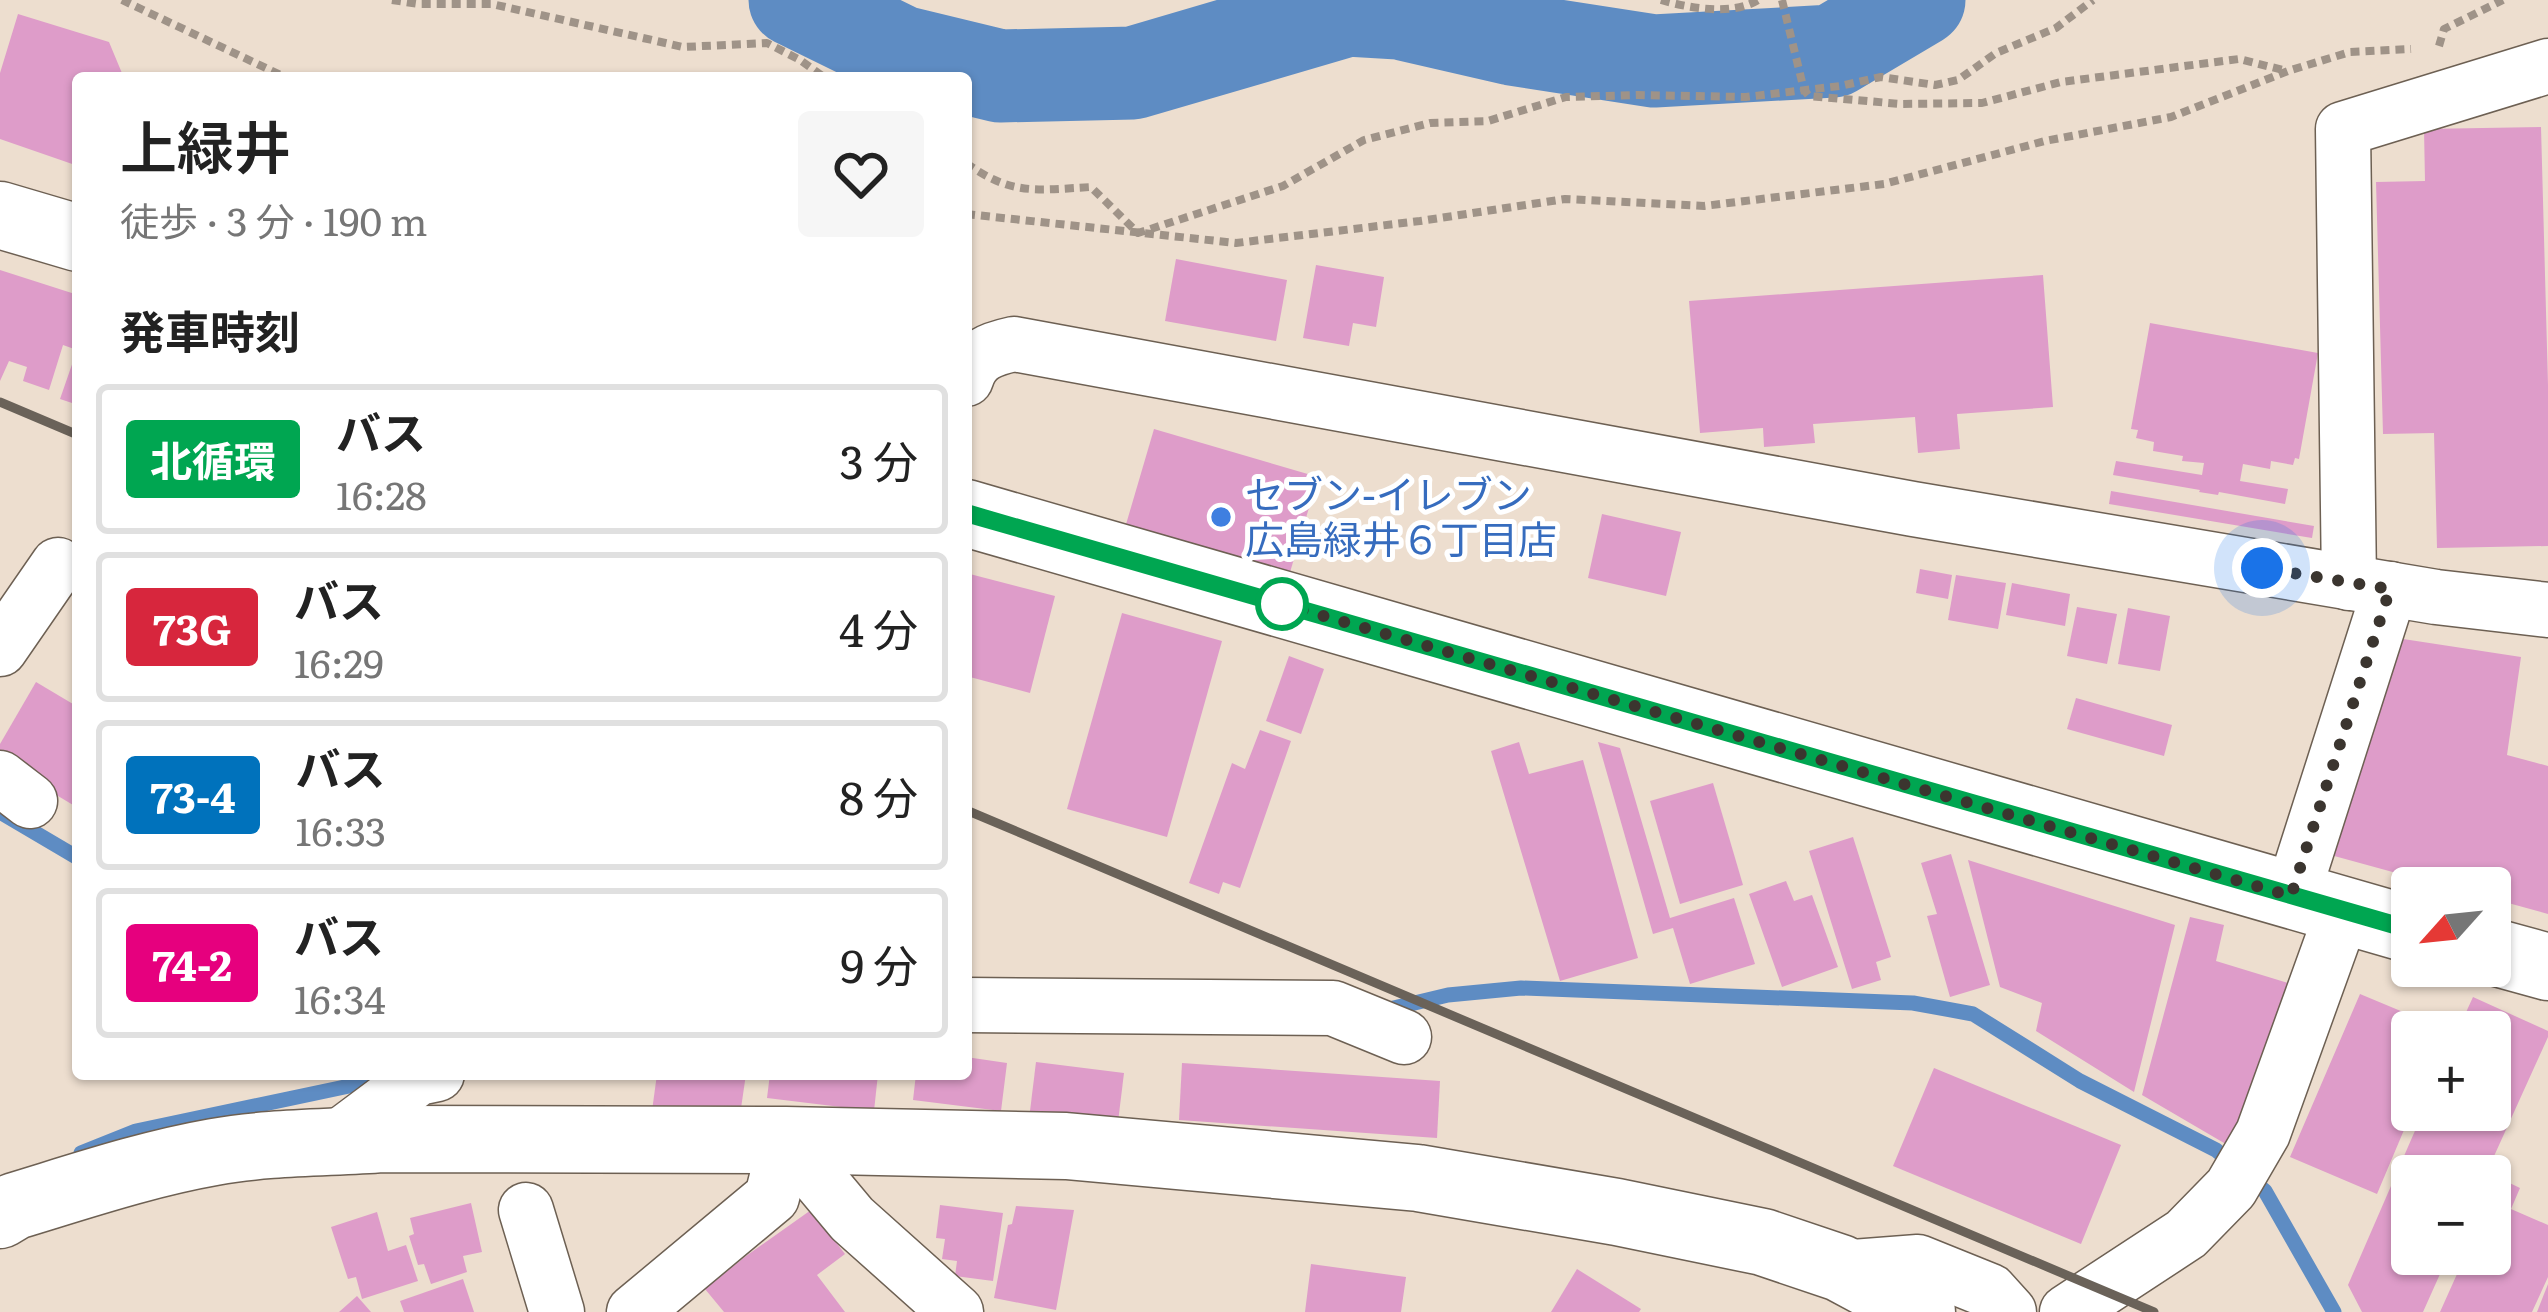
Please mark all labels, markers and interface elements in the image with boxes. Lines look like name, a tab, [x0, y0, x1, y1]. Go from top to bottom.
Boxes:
text: 上緑井	[120, 102, 291, 187]
button: heart	[798, 111, 924, 237]
text: 徒歩 · 3 分 · 190 m	[120, 190, 428, 248]
text: 発車時刻	[120, 296, 300, 363]
text: バス	[336, 397, 426, 464]
text: 3 分	[840, 426, 918, 493]
text: 北循環	[150, 428, 276, 490]
place label: セブン‐イレブン 広島緑井６丁目店	[1245, 463, 1557, 566]
text: 16:28	[336, 464, 427, 522]
marker: セブン‐イレブン 広島緑井６丁目店	[1208, 504, 1234, 530]
your location	[2232, 538, 2292, 598]
text: バス	[294, 565, 384, 632]
unlabelled marker	[1257, 579, 1307, 629]
text: 4 分	[839, 594, 918, 661]
text: 73G	[153, 596, 231, 658]
text: 16:29	[294, 632, 384, 690]
text: バス	[296, 733, 386, 800]
text: 8 分	[839, 762, 918, 829]
text: 73-4	[150, 764, 236, 826]
text: 16:33	[296, 800, 386, 858]
north arrow	[2391, 867, 2511, 987]
map controls	[2391, 867, 2511, 1275]
text: バス	[294, 901, 384, 968]
text: 9 分	[840, 930, 918, 997]
text: 74-2	[152, 932, 232, 994]
text: 16:34	[294, 968, 386, 1026]
button: +	[2391, 1011, 2511, 1131]
button: −	[2391, 1155, 2511, 1275]

